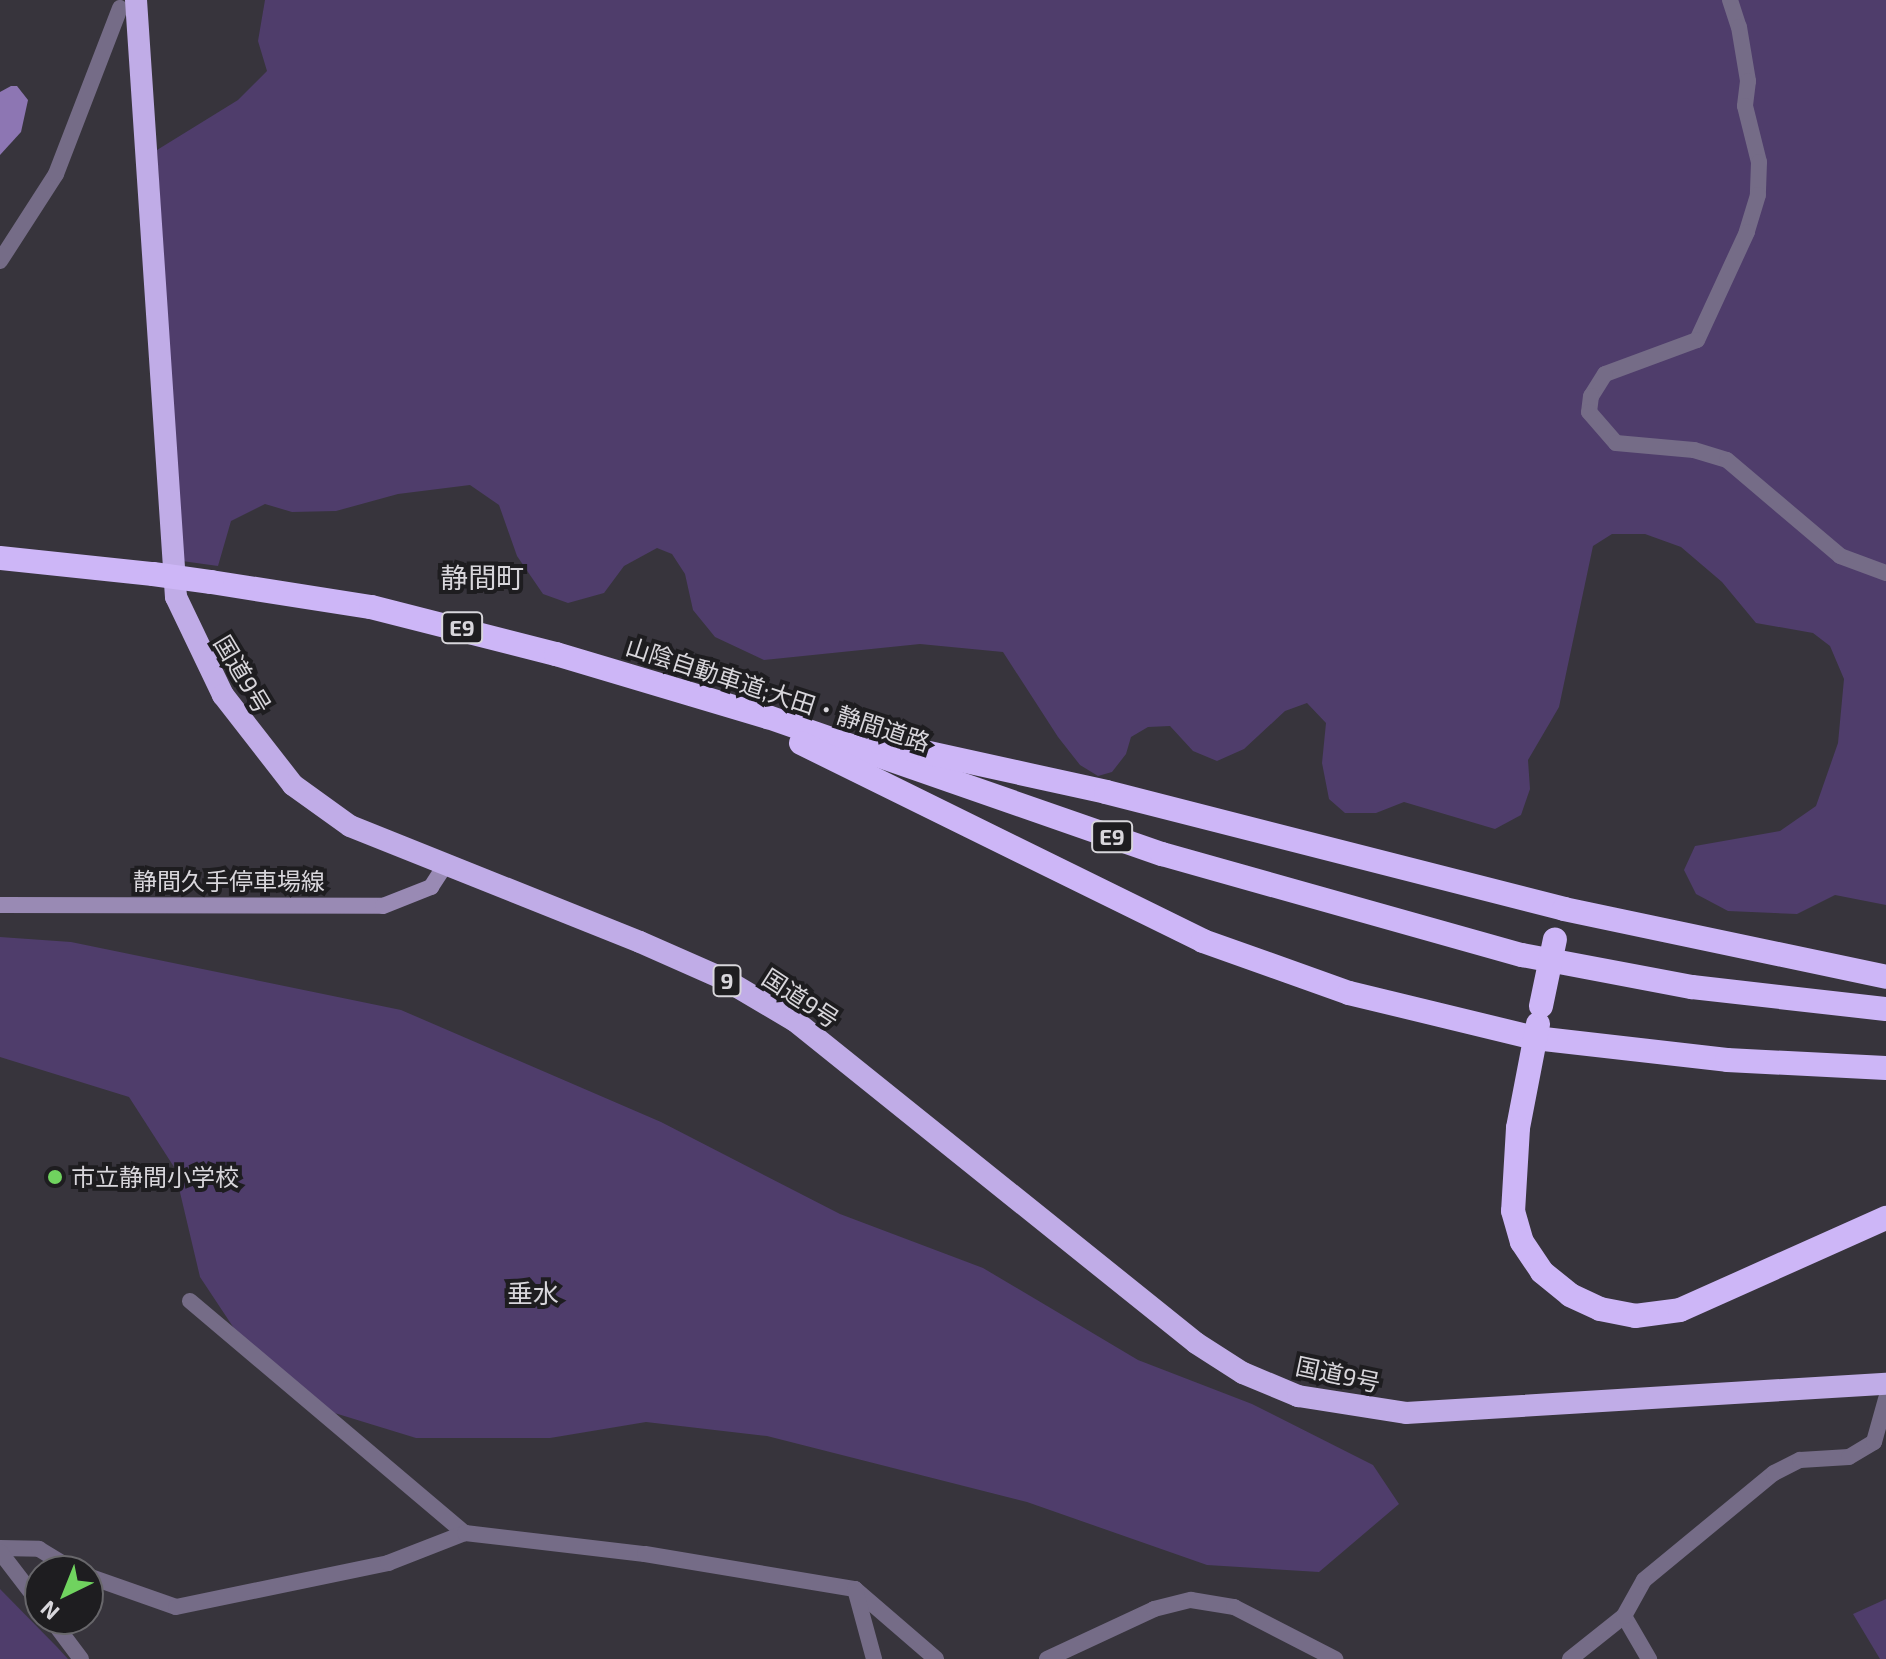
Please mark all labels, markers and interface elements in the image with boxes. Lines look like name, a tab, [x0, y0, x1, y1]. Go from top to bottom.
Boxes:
district label: 静間町	[440, 560, 524, 594]
road number: E9	[440, 610, 484, 646]
street label: 国道9号	[209, 630, 277, 718]
street label: 山陰自動車道;大田・静間道路	[622, 631, 934, 757]
road number: E9	[1090, 819, 1134, 855]
street label: 静間久手停車場線	[133, 867, 325, 895]
road number: 9	[711, 963, 743, 999]
street label: 国道9号	[757, 963, 845, 1033]
place label: 市立静間小学校	[71, 1163, 239, 1191]
marker: 市立静間小学校	[46, 1168, 64, 1186]
district label: 垂水	[507, 1277, 559, 1309]
street label: 国道9号	[1293, 1351, 1383, 1397]
north arrow	[24, 1555, 104, 1635]
text: N	[34, 1596, 64, 1626]

